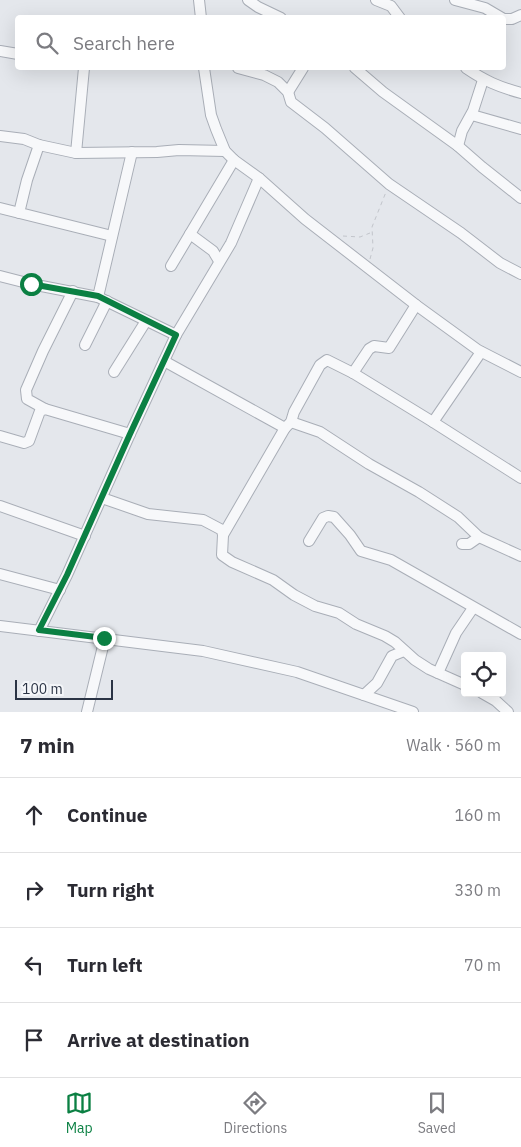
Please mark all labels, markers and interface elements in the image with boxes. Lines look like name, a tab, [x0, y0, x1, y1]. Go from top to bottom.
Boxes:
search box	[15, 15, 506, 70]
icon: search	[33, 29, 61, 57]
text: Search here	[73, 31, 175, 55]
route start	[20, 273, 43, 296]
route end	[93, 627, 116, 650]
map controls	[461, 652, 506, 697]
button: locate	[461, 652, 506, 697]
scale bar	[15, 677, 112, 700]
text: 100 m	[22, 680, 63, 698]
text: 7 min	[20, 731, 75, 759]
text: Walk · 560 m	[406, 735, 501, 755]
icon: ahead	[20, 801, 48, 829]
text: Continue	[67, 803, 147, 827]
text: 160 m	[454, 805, 501, 825]
icon: right	[20, 876, 48, 904]
text: Turn right	[67, 878, 154, 902]
text: 330 m	[454, 880, 501, 900]
icon: left	[20, 951, 48, 979]
text: Turn left	[67, 953, 143, 977]
text: 70 m	[464, 955, 501, 975]
icon: arrive	[20, 1026, 48, 1054]
text: Arrive at destination	[67, 1028, 250, 1052]
tab: Map	[65, 1089, 93, 1137]
tab: Directions	[224, 1089, 287, 1137]
tab: Saved	[418, 1089, 456, 1137]

